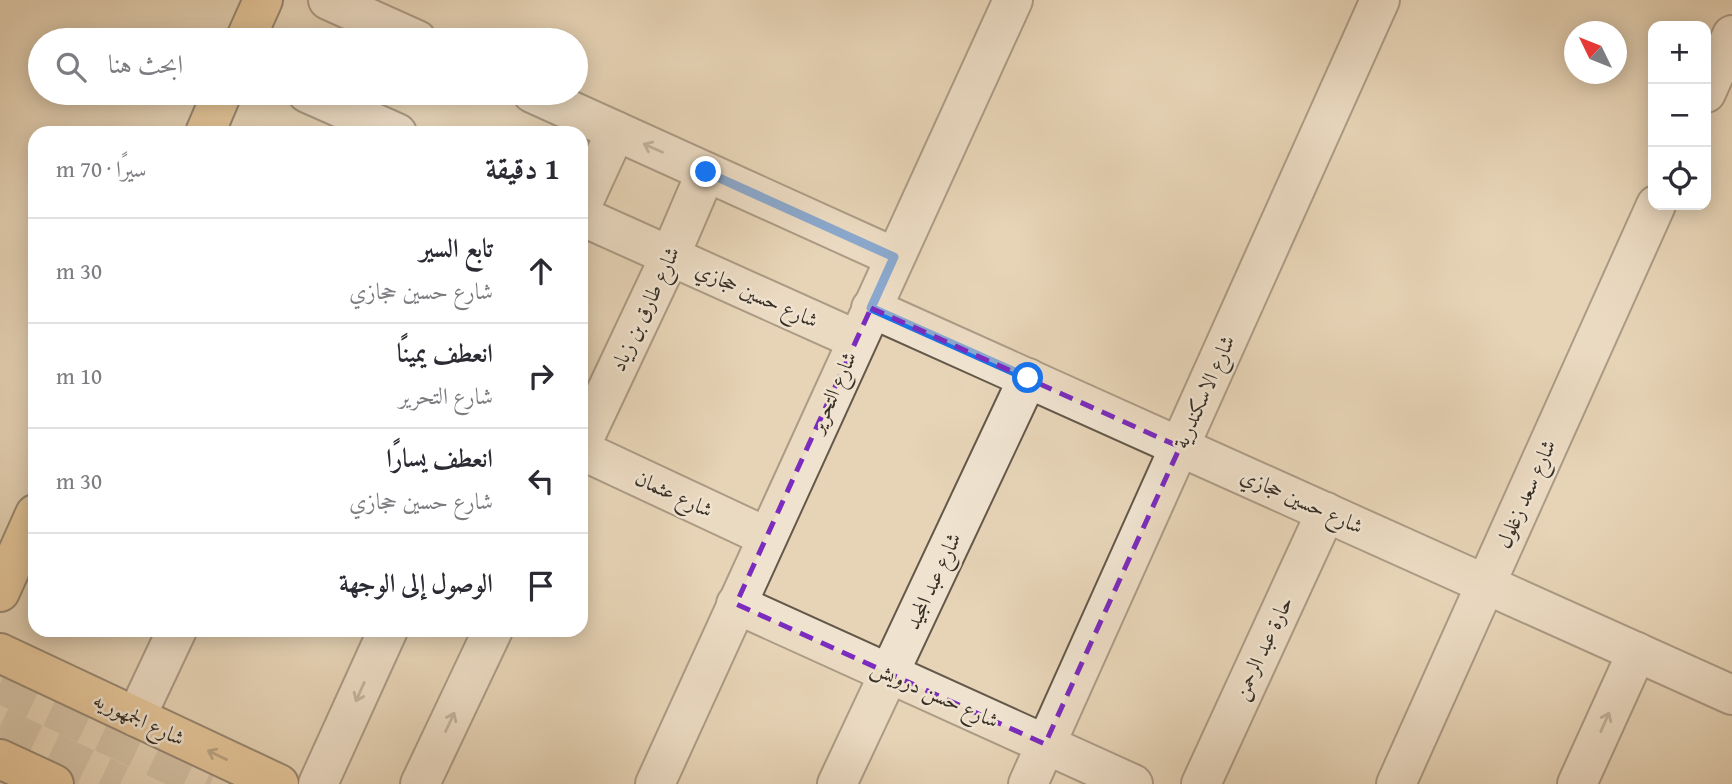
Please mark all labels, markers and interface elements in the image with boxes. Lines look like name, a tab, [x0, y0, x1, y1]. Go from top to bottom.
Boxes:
north arrow	[1564, 21, 1627, 84]
map controls	[1648, 21, 1711, 210]
button: +	[1648, 21, 1711, 84]
search box	[28, 28, 588, 105]
text: ابحث هنا	[108, 44, 183, 83]
icon: search	[52, 48, 90, 86]
button: −	[1648, 84, 1711, 147]
one-way arrow	[643, 141, 664, 154]
text: 1 دقيقة	[485, 146, 560, 190]
button: locate	[1648, 147, 1711, 210]
text: سيرًا · 70 m	[56, 152, 147, 185]
route end	[690, 156, 721, 187]
text: تابع السير	[419, 228, 493, 267]
street label: شارع طارق بن زياد	[602, 241, 690, 378]
icon: ahead	[522, 252, 560, 290]
text: 30 m	[56, 254, 102, 287]
street label: شارع حسين حجازي	[690, 254, 824, 338]
text: شارع حسين حجازي	[349, 274, 493, 307]
street label: شارع الاسكندرية	[1165, 330, 1245, 455]
text: انعطف يمينًا	[397, 333, 493, 372]
street label: شارع التحرير	[800, 346, 867, 441]
icon: right	[522, 357, 560, 395]
text: 10 m	[56, 359, 102, 392]
route start	[1012, 362, 1043, 393]
text: شارع التحرير	[399, 379, 493, 412]
street label: شارع سعد زغلول	[1488, 434, 1566, 555]
text: انعطف يسارًا	[386, 438, 493, 477]
street label: شارع حسين حجازي	[1235, 460, 1369, 544]
icon: left	[522, 462, 560, 500]
street label: شارع عثمان	[629, 462, 718, 528]
text: 30 m	[56, 464, 102, 497]
text: شارع حسين حجازي	[349, 484, 493, 517]
street label: شارع عبد المجيد	[897, 527, 971, 636]
text: الوصول إلى الوجهة	[339, 563, 493, 602]
icon: arrive	[522, 567, 560, 605]
street label: حارة عبد الرحمن	[1225, 591, 1300, 705]
street label: شارع حسن درويش	[865, 652, 1004, 738]
one-way arrow	[353, 681, 366, 702]
street label: شارع الجمهوريه	[87, 684, 190, 756]
one-way arrow	[443, 712, 457, 733]
one-way arrow	[1599, 712, 1612, 733]
one-way arrow	[207, 748, 228, 761]

